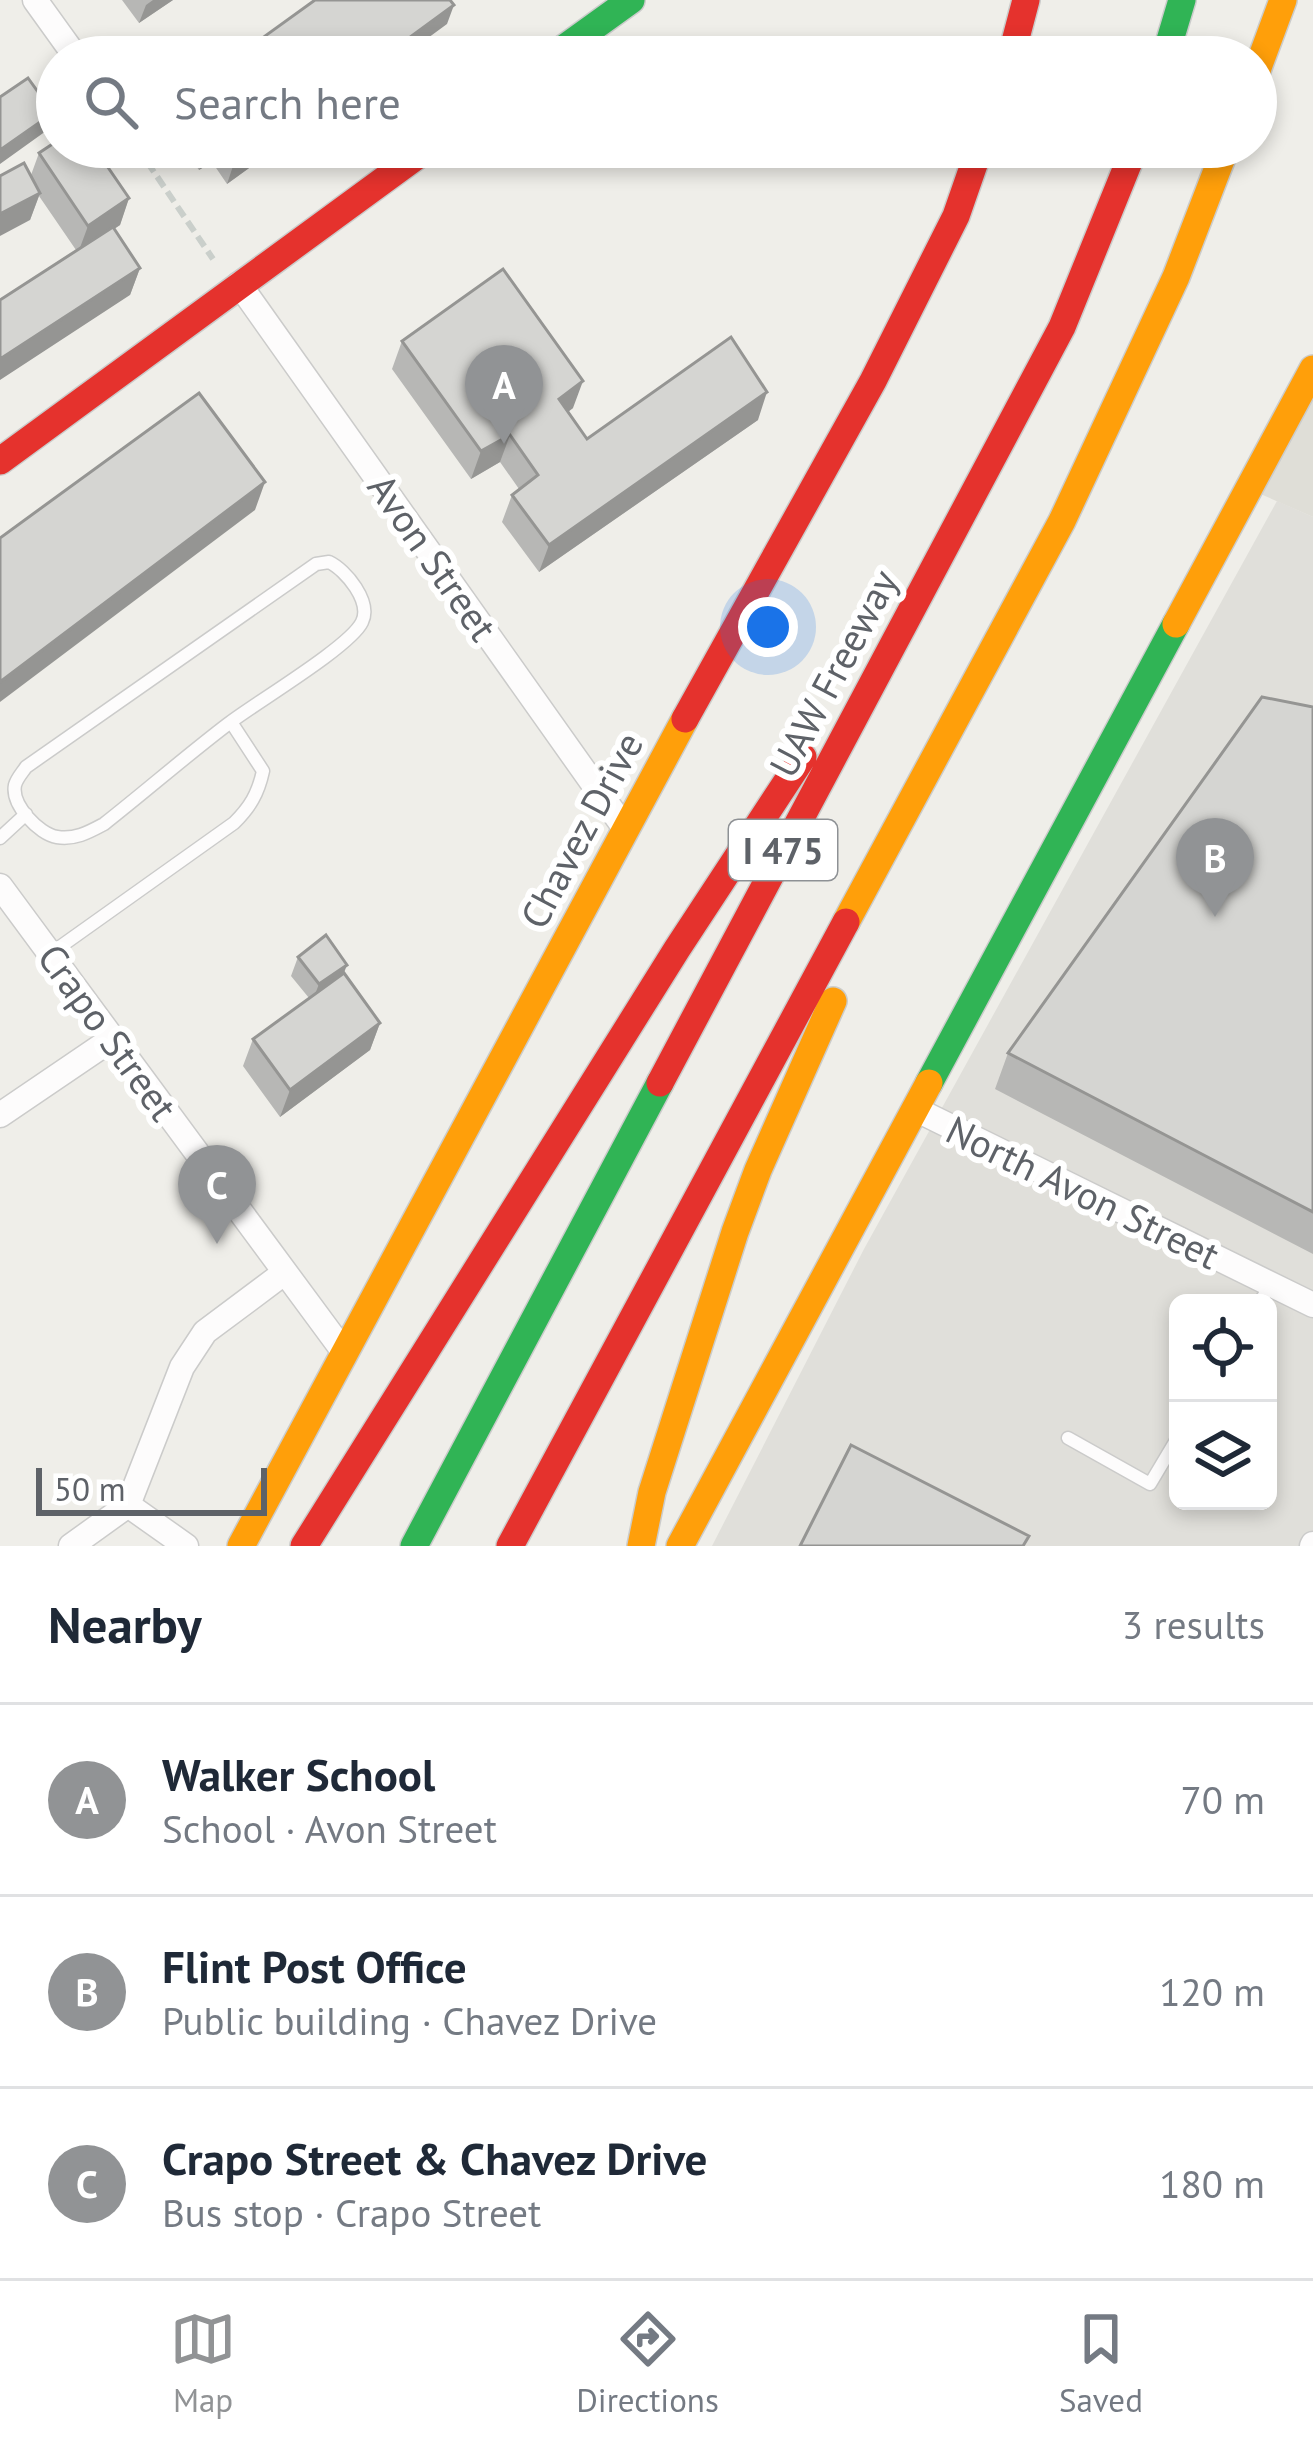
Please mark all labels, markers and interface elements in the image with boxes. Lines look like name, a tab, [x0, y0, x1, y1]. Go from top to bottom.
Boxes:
search box	[36, 36, 1277, 168]
icon: search	[78, 69, 144, 135]
text: Search here	[174, 73, 401, 131]
pin: A	[465, 345, 543, 444]
street label: Avon Street	[357, 464, 509, 650]
street label: UAW Freeway	[757, 561, 909, 785]
your location	[738, 597, 798, 657]
street label: Chavez Drive	[508, 723, 654, 937]
pin: B	[1176, 818, 1254, 917]
road number: I 475	[729, 820, 837, 880]
street label: Crapo Street	[27, 934, 189, 1130]
street label: North Avon Street	[938, 1104, 1228, 1280]
pin: C	[178, 1145, 256, 1244]
map controls	[1169, 1294, 1277, 1510]
button: locate	[1169, 1294, 1277, 1402]
button: layers	[1169, 1402, 1277, 1510]
scale bar	[36, 1462, 267, 1515]
text: 50 m	[54, 1467, 126, 1510]
text: Nearby	[48, 1591, 202, 1657]
text: 3 results	[1122, 1599, 1265, 1650]
text: Walker School	[162, 1745, 435, 1803]
text: A	[75, 1774, 99, 1825]
text: 70 m	[1180, 1774, 1265, 1825]
text: School · Avon Street	[162, 1803, 497, 1854]
text: Flint Post Office	[162, 1937, 467, 1995]
text: B	[75, 1966, 99, 2017]
text: 120 m	[1159, 1966, 1265, 2017]
text: Public building · Chavez Drive	[162, 1995, 657, 2046]
text: Crapo Street & Chavez Drive	[162, 2129, 707, 2187]
text: C	[76, 2158, 98, 2209]
text: 180 m	[1159, 2158, 1265, 2209]
text: Bus stop · Crapo Street	[162, 2187, 541, 2238]
tab: Map	[170, 2306, 236, 2421]
tab: Directions	[576, 2306, 719, 2421]
tab: Saved	[1059, 2306, 1143, 2421]

